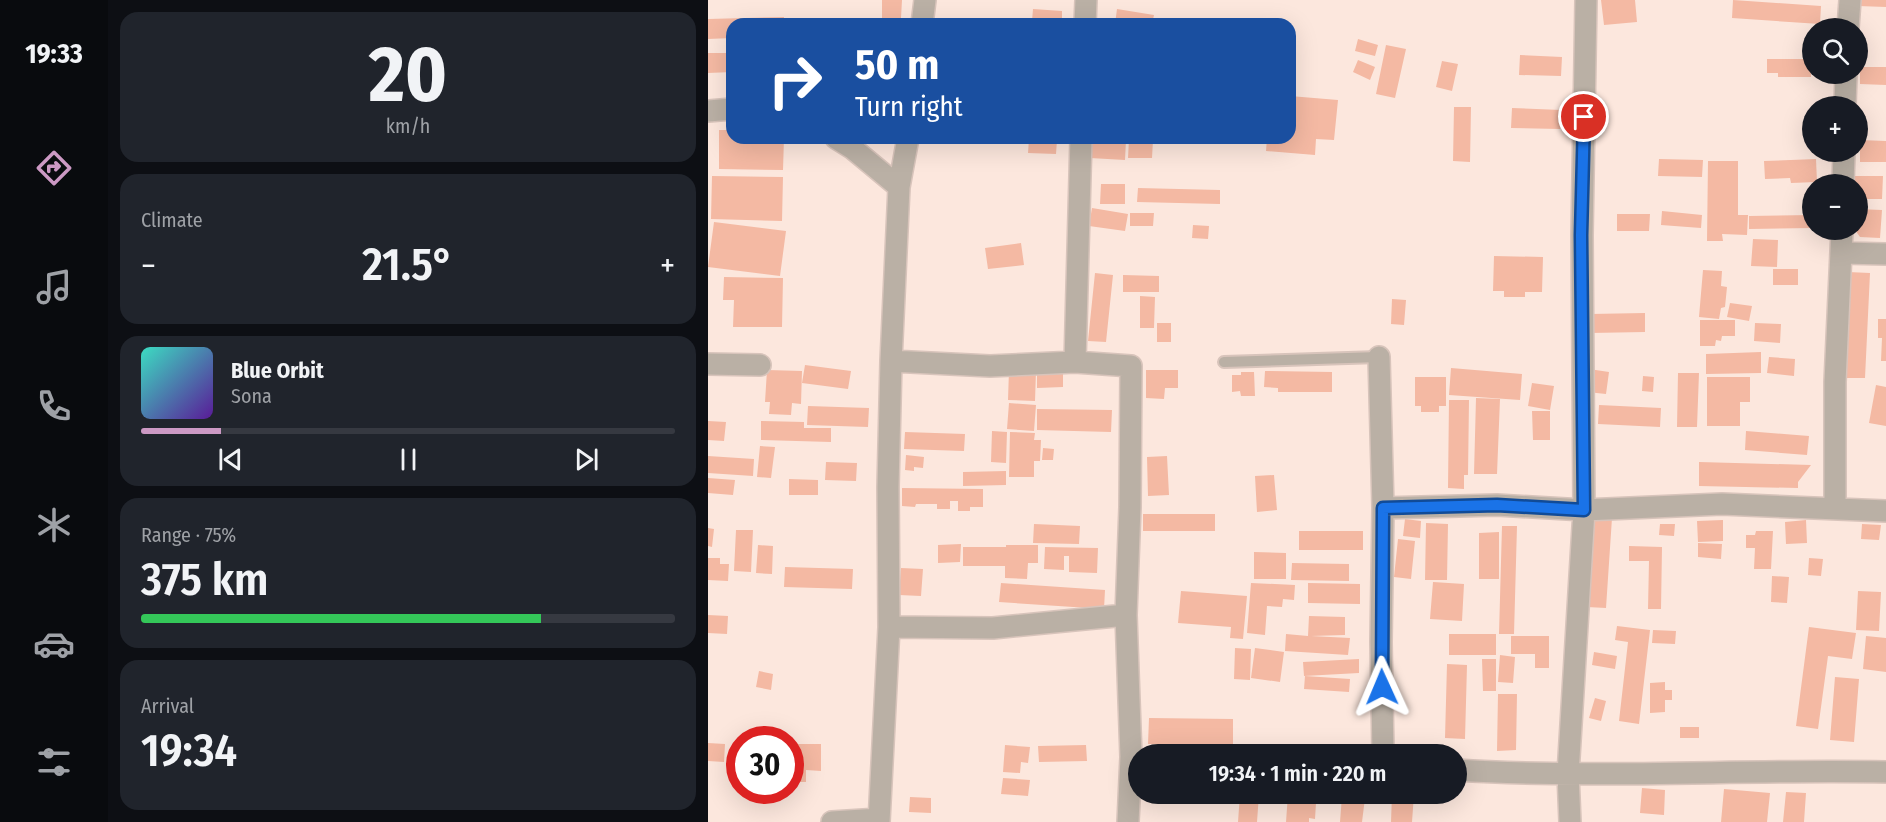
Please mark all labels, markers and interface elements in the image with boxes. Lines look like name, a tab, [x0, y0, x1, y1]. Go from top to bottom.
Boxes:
map controls	[1802, 18, 1868, 240]
button: search	[1802, 18, 1868, 84]
text: 20	[369, 28, 447, 122]
text: 19:33	[25, 38, 83, 70]
text: 50 m	[855, 40, 939, 90]
icon: right	[756, 42, 834, 120]
text: Turn right	[855, 91, 963, 123]
pin	[1558, 91, 1609, 142]
button: +	[1802, 96, 1868, 162]
icon: arrive	[1567, 100, 1600, 133]
text: km/h	[386, 114, 430, 138]
icon: directions	[33, 147, 75, 189]
button: −	[1802, 174, 1868, 240]
text: Climate	[141, 208, 203, 232]
text: 21.5°	[362, 238, 454, 292]
text: −	[141, 246, 156, 286]
text: +	[660, 246, 675, 286]
icon: music	[33, 266, 75, 308]
text: Blue Orbit	[231, 357, 324, 384]
text: Sona	[231, 384, 272, 408]
icon: phone	[33, 385, 75, 427]
icon: previous	[214, 443, 247, 476]
icon: pause	[392, 443, 425, 476]
icon: next	[570, 443, 603, 476]
icon: climate	[33, 504, 75, 546]
text: Range · 75%	[141, 523, 236, 547]
text: 375 km	[141, 553, 269, 607]
icon: car	[33, 623, 75, 665]
position arrow	[1350, 655, 1414, 719]
text: Arrival	[141, 694, 194, 718]
text: 19:34	[141, 724, 237, 778]
speed limit sign: 30	[726, 726, 804, 804]
icon: filters	[33, 741, 75, 783]
text: 19:34 · 1 min · 220 m	[1209, 760, 1386, 787]

